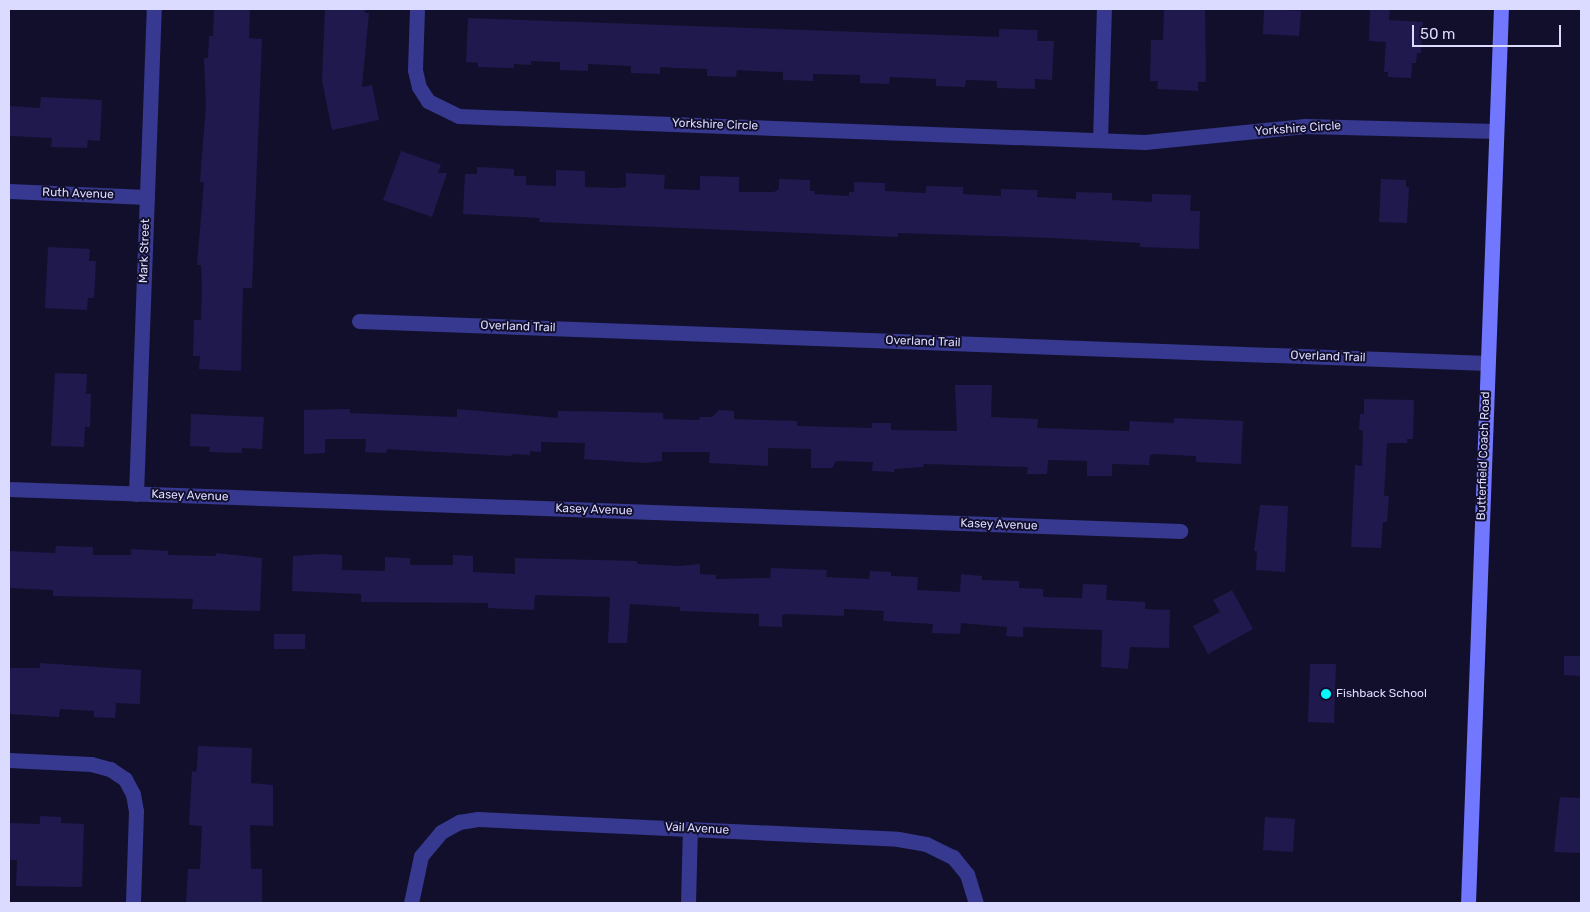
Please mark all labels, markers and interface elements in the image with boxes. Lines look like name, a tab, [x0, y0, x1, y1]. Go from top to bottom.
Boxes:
scale bar	[1415, 15, 1564, 47]
text: 50 m	[1420, 25, 1455, 43]
street label: Yorkshire Circle	[672, 116, 758, 134]
street label: Yorkshire Circle	[1254, 119, 1342, 139]
street label: Ruth Avenue	[42, 186, 114, 202]
street label: Mark Street	[137, 219, 153, 283]
street label: Overland Trail	[480, 318, 556, 336]
street label: Overland Trail	[885, 333, 961, 351]
street label: Overland Trail	[1290, 348, 1366, 366]
street label: Butterfield Coach Road	[1475, 391, 1493, 521]
street label: Kasey Avenue	[151, 487, 229, 505]
street label: Kasey Avenue	[555, 501, 633, 519]
street label: Kasey Avenue	[960, 516, 1038, 534]
place label: Fishback School	[1336, 687, 1427, 701]
marker: Fishback School	[1320, 688, 1332, 700]
street label: Vail Avenue	[664, 820, 730, 838]

